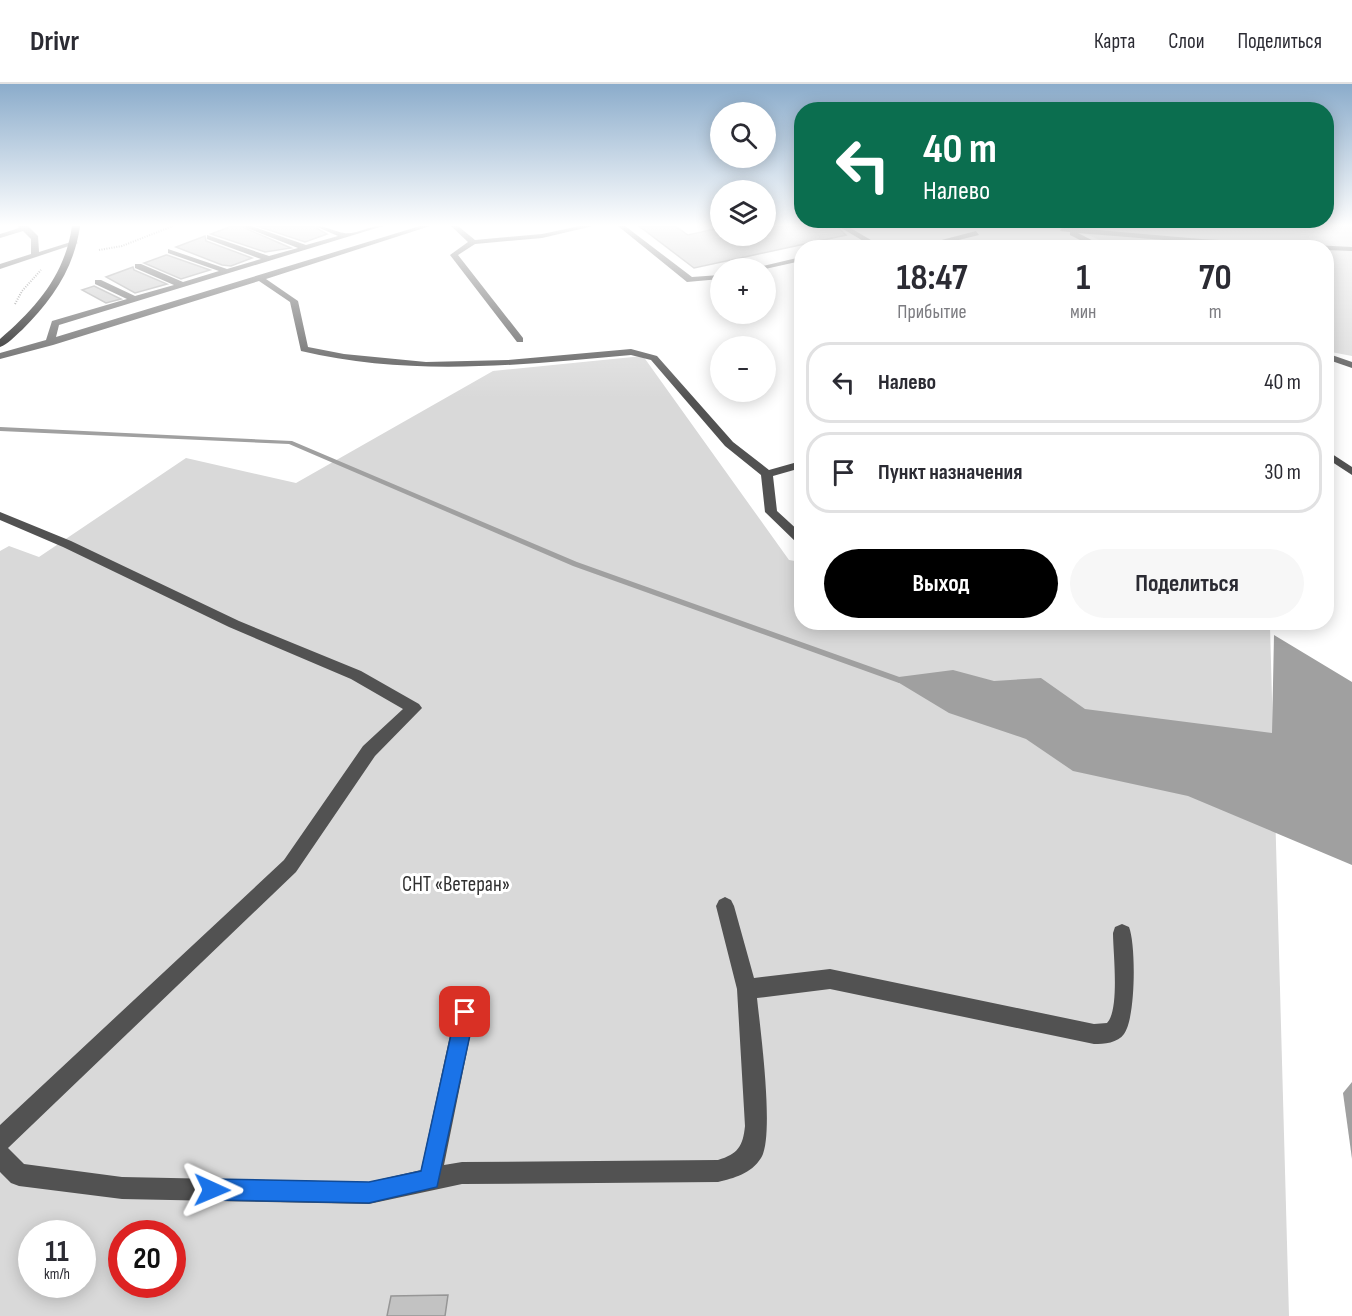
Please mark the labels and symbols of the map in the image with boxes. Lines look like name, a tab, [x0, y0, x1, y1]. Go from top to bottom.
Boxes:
park label: СНТ «Ветеран»	[402, 872, 510, 897]
pin	[439, 986, 490, 1037]
position arrow	[180, 1158, 244, 1222]
speed limit sign: 20	[108, 1220, 186, 1298]

